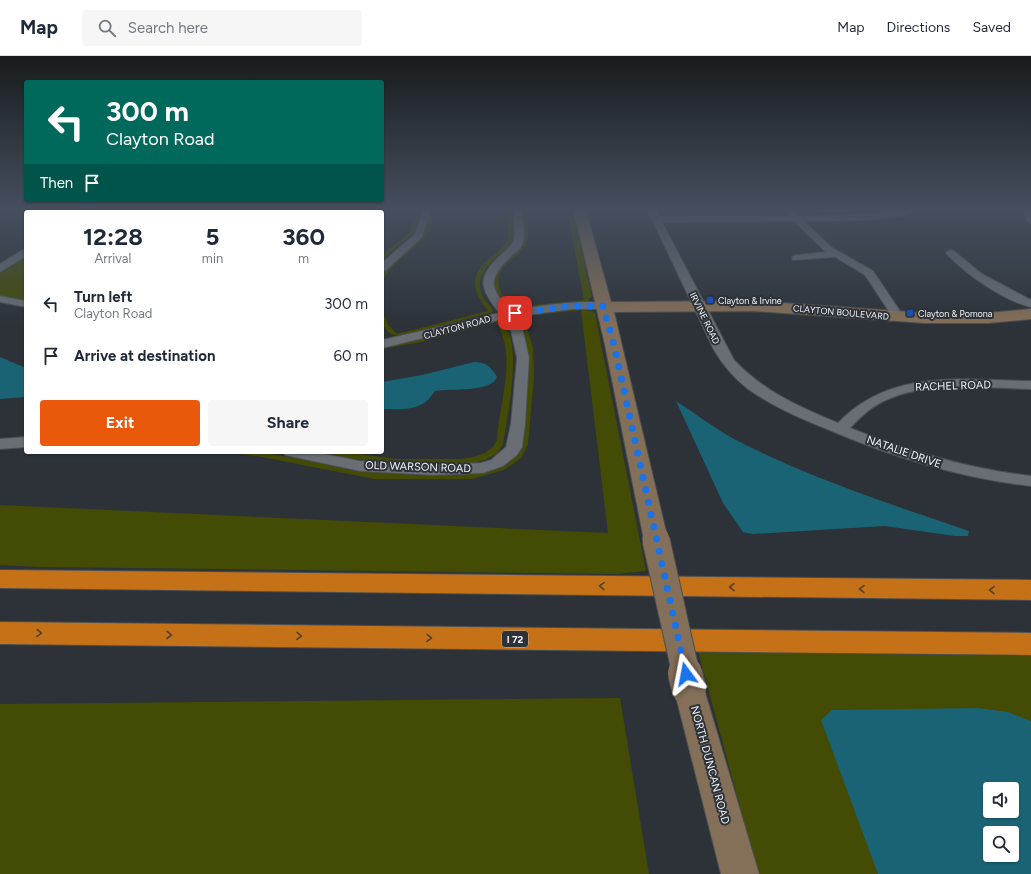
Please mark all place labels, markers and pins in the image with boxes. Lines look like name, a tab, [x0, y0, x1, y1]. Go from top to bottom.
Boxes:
marker: Clayton & Irvine	[705, 295, 715, 305]
place label: Clayton & Irvine	[718, 295, 782, 306]
pin	[498, 296, 532, 330]
marker: Clayton & Pomona	[905, 308, 915, 318]
place label: Clayton & Pomona	[918, 308, 993, 319]

